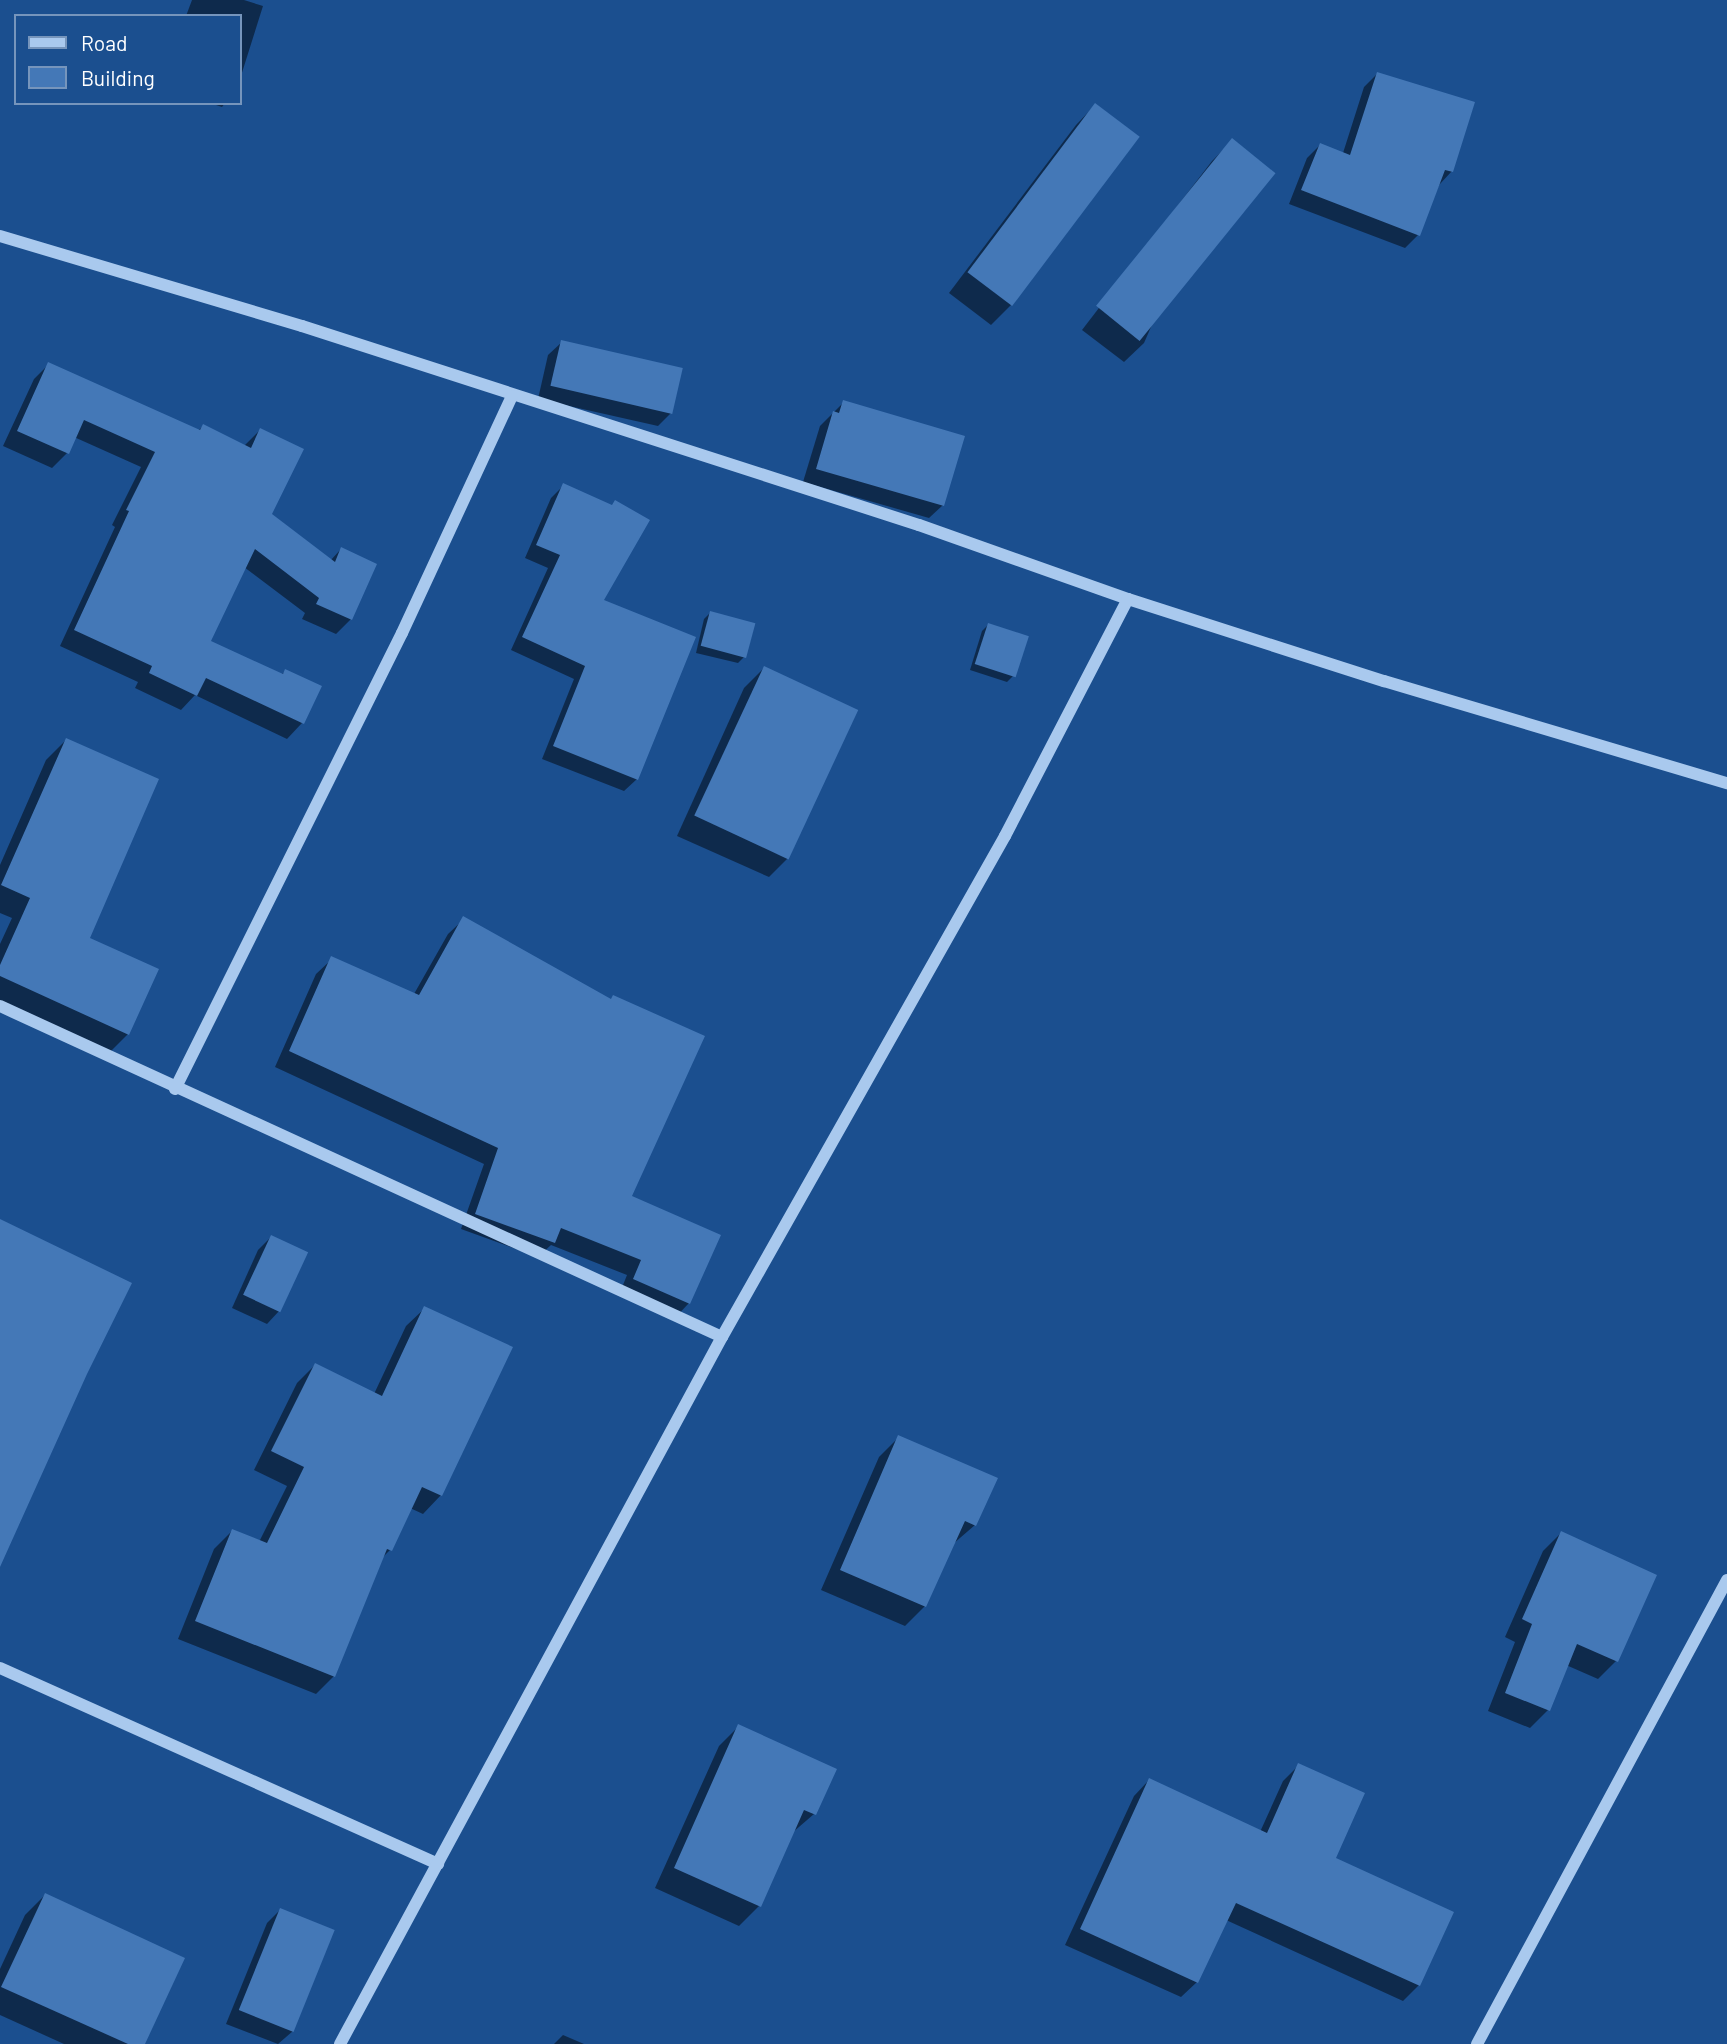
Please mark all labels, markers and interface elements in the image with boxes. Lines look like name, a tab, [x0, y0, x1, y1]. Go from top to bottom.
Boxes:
legend	[14, 14, 242, 105]
text: Road	[81, 30, 127, 55]
text: Building	[81, 65, 155, 90]

